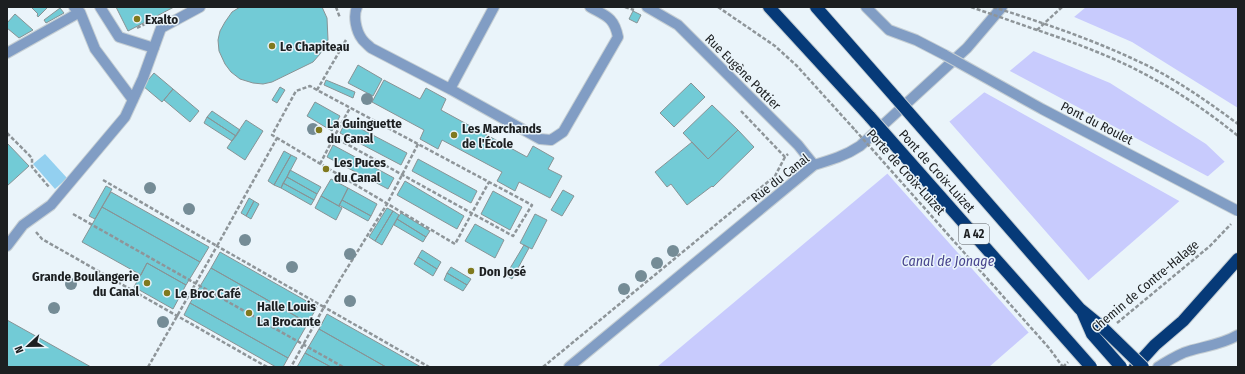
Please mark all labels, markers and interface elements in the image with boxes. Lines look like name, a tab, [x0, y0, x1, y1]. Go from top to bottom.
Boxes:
place label: Exalto	[145, 12, 178, 27]
marker: Exalto	[132, 14, 142, 24]
street label: Rue Eugène Pottier	[702, 31, 784, 113]
place label: Le Chapiteau	[280, 39, 350, 54]
marker: Le Chapiteau	[267, 41, 277, 51]
street label: Pont du Roulet	[1058, 98, 1136, 148]
place label: La Guinguette du Canal	[327, 116, 402, 146]
place label: Les Marchands de l'École	[462, 121, 542, 151]
marker: La Guinguette du Canal	[314, 125, 324, 135]
street label: Porte de Croix-Luizet	[864, 126, 949, 218]
street label: Pont de Croix-Luizet	[896, 127, 979, 216]
marker: Les Marchands de l'École	[449, 130, 459, 140]
street label: Rue du Canal	[748, 150, 812, 205]
place label: Les Puces du Canal	[334, 155, 386, 185]
marker: Les Puces du Canal	[321, 164, 331, 174]
road number: A 42	[959, 224, 989, 244]
street label: Chemin de Contre-Halage	[1088, 237, 1202, 335]
water label: Canal de Jonage	[902, 253, 995, 270]
place label: Don José	[479, 264, 527, 279]
marker: Don José	[466, 266, 476, 276]
place label: Grande Boulangerie du Canal	[32, 269, 139, 299]
marker: Grande Boulangerie du Canal	[142, 278, 152, 288]
place label: Le Broc Café	[175, 286, 241, 301]
marker: Le Broc Café	[162, 288, 172, 298]
place label: Halle Louis La Brocante	[257, 299, 321, 329]
marker: Halle Louis La Brocante	[244, 308, 254, 318]
north arrow	[8, 326, 48, 366]
text: N	[12, 344, 26, 355]

